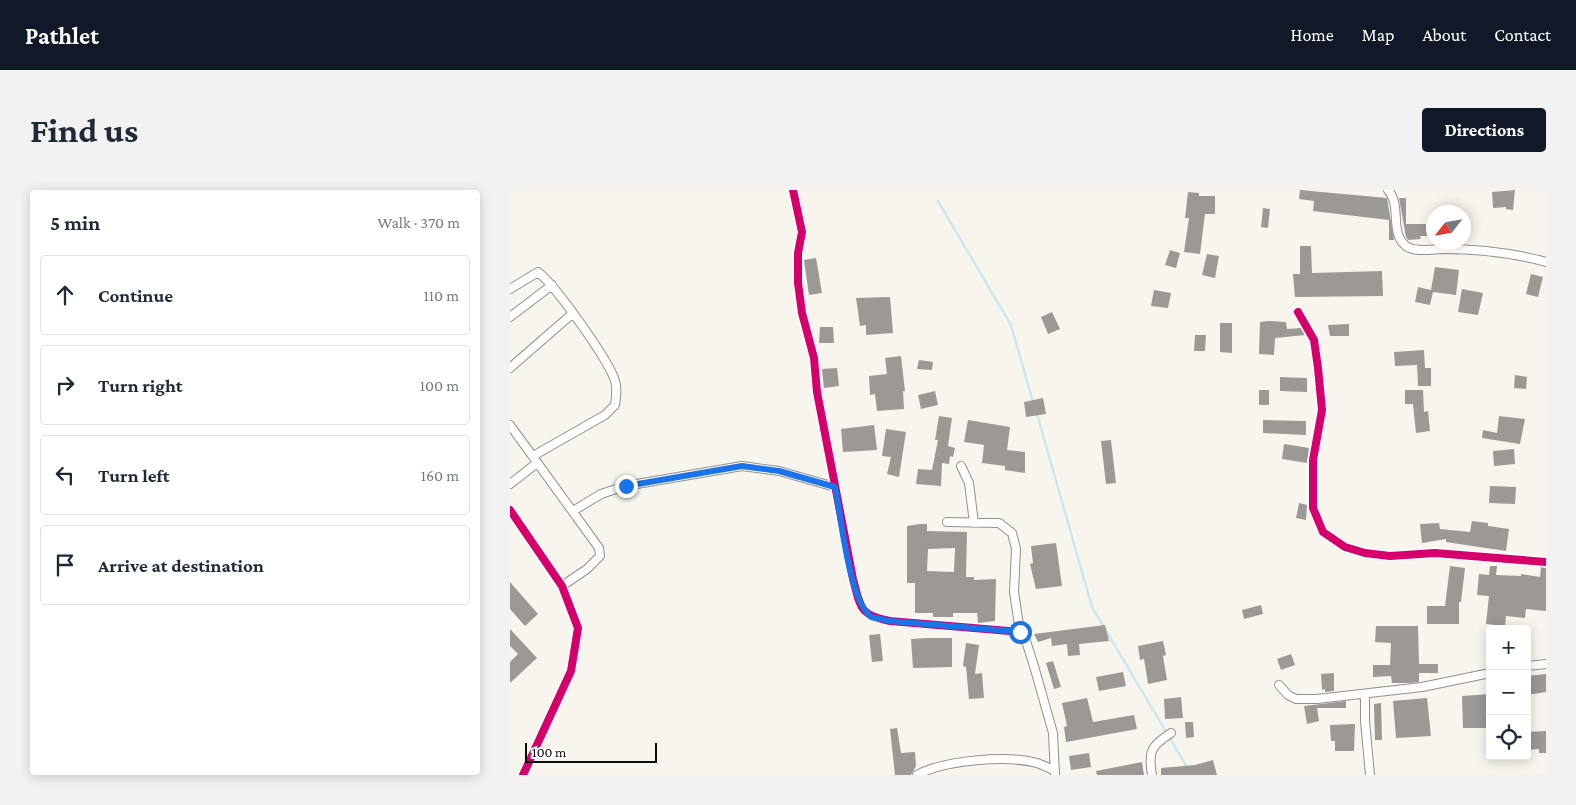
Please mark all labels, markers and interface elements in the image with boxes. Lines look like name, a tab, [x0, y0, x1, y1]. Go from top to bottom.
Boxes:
text: Pathlet	[25, 22, 99, 49]
text: Home	[1291, 25, 1334, 45]
text: Map	[1362, 25, 1394, 45]
text: About	[1422, 25, 1466, 45]
text: Contact	[1494, 25, 1551, 45]
button: Directions	[1422, 108, 1546, 152]
text: Find us	[30, 111, 138, 150]
north arrow	[1426, 205, 1471, 250]
text: 5 min	[50, 211, 100, 235]
text: Walk · 370 m	[377, 214, 460, 231]
icon: ahead	[51, 281, 79, 309]
text: Continue	[98, 285, 173, 306]
text: 110 m	[423, 287, 459, 304]
icon: right	[51, 371, 79, 399]
text: Turn right	[98, 375, 183, 396]
text: 100 m	[420, 377, 459, 394]
icon: left	[51, 461, 79, 489]
text: Turn left	[98, 465, 170, 486]
text: 160 m	[421, 467, 459, 484]
route end	[615, 475, 638, 498]
icon: arrive	[51, 551, 79, 579]
text: Arrive at destination	[98, 555, 264, 576]
route start	[1009, 621, 1032, 644]
map controls	[1486, 625, 1531, 760]
button: +	[1486, 625, 1531, 670]
button: −	[1486, 670, 1531, 715]
button: locate	[1486, 715, 1531, 760]
scale bar	[525, 740, 658, 763]
text: 100 m	[532, 744, 566, 760]

